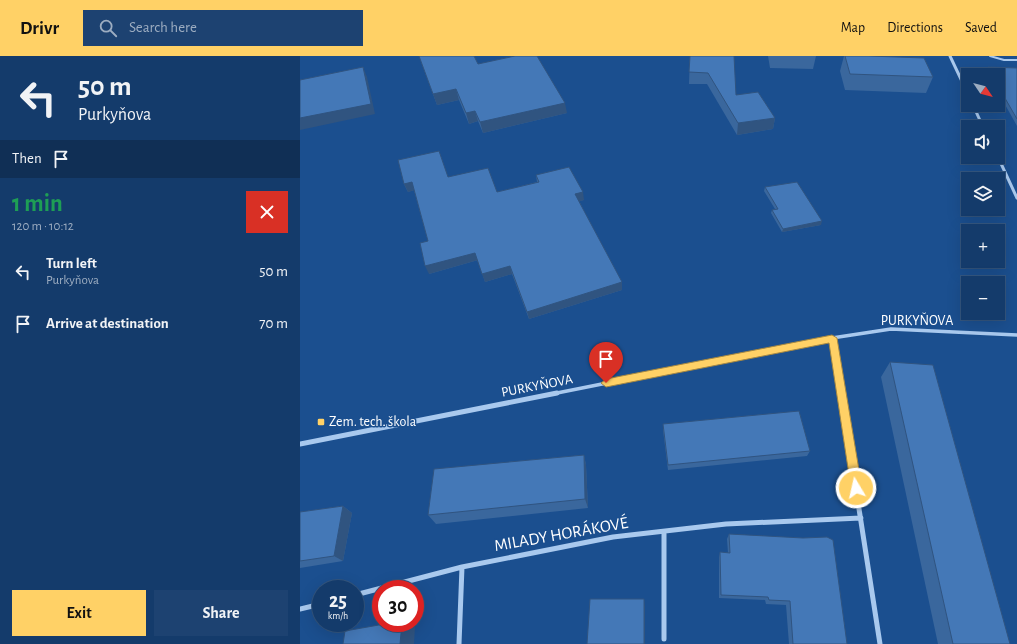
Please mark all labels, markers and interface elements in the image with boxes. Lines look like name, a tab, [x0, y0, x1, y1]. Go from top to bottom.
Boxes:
search box	[83, 10, 363, 46]
icon: search	[97, 17, 119, 39]
text: Drivr	[20, 19, 59, 38]
text: Search here	[129, 20, 197, 35]
text: Map	[841, 21, 865, 35]
text: Directions	[887, 21, 943, 35]
text: Saved	[965, 21, 997, 35]
north arrow	[961, 68, 1005, 112]
map controls	[961, 68, 1005, 320]
icon: left	[12, 72, 64, 124]
text: 50 m	[78, 73, 132, 101]
text: Purkyňova	[78, 106, 151, 124]
button: sound	[961, 120, 1005, 164]
icon: arrive	[50, 148, 72, 170]
text: Then	[12, 151, 42, 166]
button: layers	[961, 172, 1005, 216]
button: close	[246, 191, 288, 233]
text: 1 min	[12, 192, 63, 216]
text: 120 m · 10:12	[12, 220, 74, 233]
button: +	[961, 224, 1005, 268]
text: Turn left	[46, 256, 97, 271]
icon: left	[12, 261, 34, 283]
text: 50 m	[259, 264, 288, 279]
text: Purkyňova	[46, 274, 99, 287]
button: −	[961, 276, 1005, 320]
street label: PURKYŇOVA	[881, 312, 953, 328]
icon: arrive	[12, 313, 34, 335]
text: Arrive at destination	[46, 316, 169, 331]
text: 70 m	[259, 316, 288, 331]
pin	[589, 342, 623, 383]
icon: arrive	[595, 348, 617, 370]
street label: PURKYŇOVA	[500, 370, 574, 400]
place label: Zem. tech. škola	[329, 415, 417, 429]
marker: Zem. tech. škola	[316, 417, 326, 427]
position arrow	[835, 467, 877, 509]
street label: MILADY HORÁKOVÉ	[493, 513, 629, 554]
speed limit sign: 30	[372, 580, 424, 632]
button: Exit	[12, 590, 146, 636]
button: Share	[154, 590, 288, 636]
text: 25	[329, 591, 347, 611]
text: km/h	[328, 611, 348, 621]

